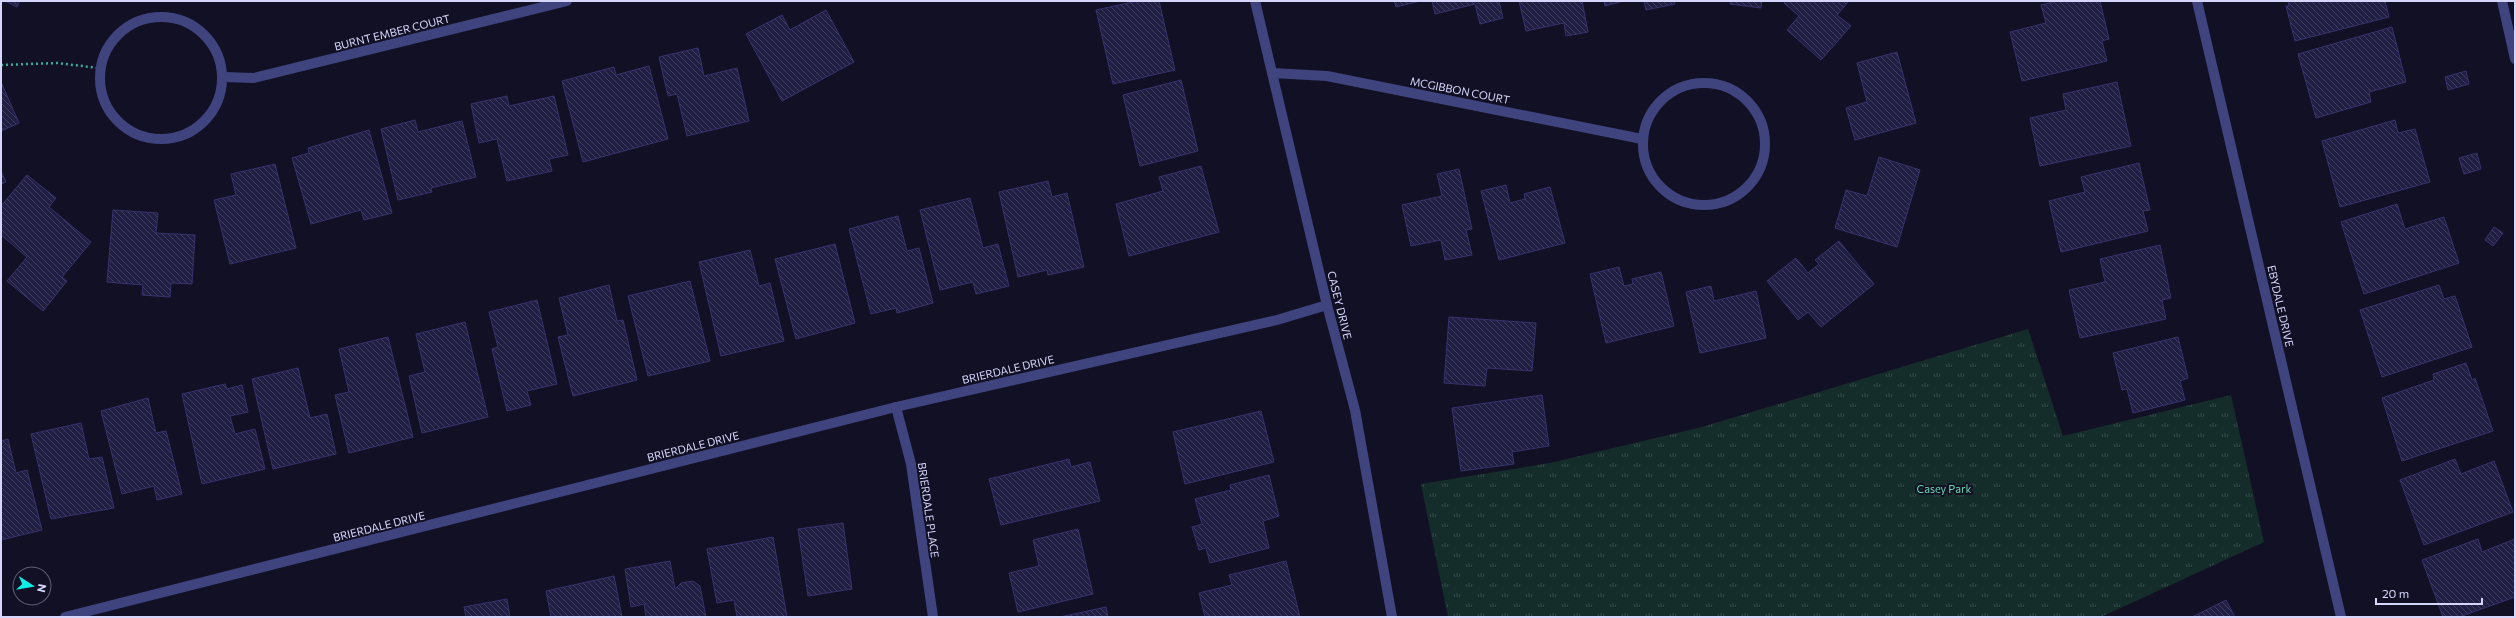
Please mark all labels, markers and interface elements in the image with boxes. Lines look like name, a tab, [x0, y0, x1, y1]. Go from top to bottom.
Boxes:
street label: BURNT EMBER COURT	[333, 11, 451, 53]
street label: MCGIBBON COURT	[1409, 74, 1511, 106]
street label: EBYDALE DRIVE	[2265, 264, 2297, 348]
street label: CASEY DRIVE	[1325, 269, 1355, 341]
street label: BRIERDALE DRIVE	[961, 352, 1055, 386]
street label: BRIERDALE DRIVE	[646, 428, 740, 464]
street label: BRIERDALE PLACE	[916, 461, 942, 559]
park label: Casey Park	[1917, 482, 1971, 495]
street label: BRIERDALE DRIVE	[332, 508, 426, 544]
north arrow	[12, 566, 52, 606]
scale bar	[2376, 580, 2482, 606]
text: N	[35, 583, 49, 594]
text: 20 m	[2382, 586, 2409, 600]

